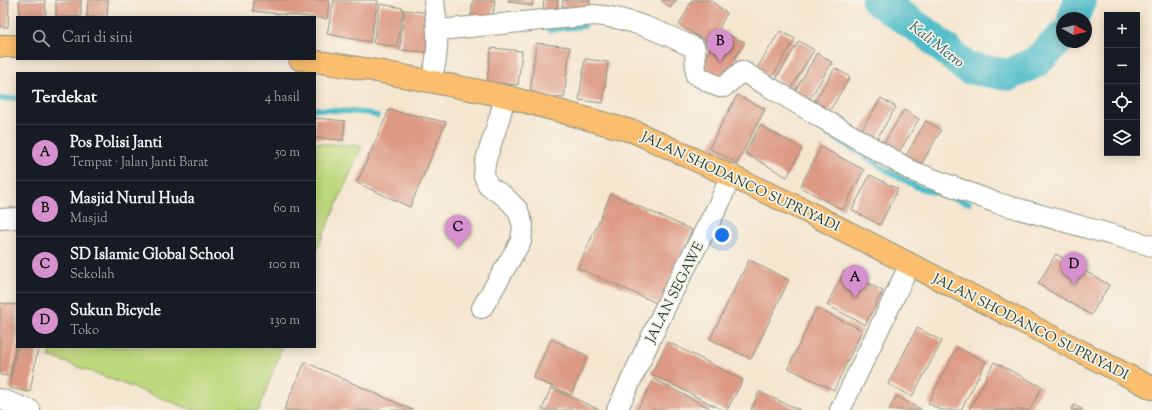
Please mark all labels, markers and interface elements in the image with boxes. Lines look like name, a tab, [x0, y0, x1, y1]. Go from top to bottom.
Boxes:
north arrow	[1056, 12, 1092, 48]
map controls	[1104, 12, 1140, 156]
button: +	[1104, 12, 1140, 48]
search box	[16, 16, 316, 60]
water label: Kali Metro	[904, 17, 968, 74]
icon: search	[30, 27, 52, 49]
text: Cari di sini	[62, 28, 133, 49]
pin: B	[707, 29, 733, 62]
button: −	[1104, 48, 1140, 84]
button: locate	[1104, 84, 1140, 120]
text: Terdekat	[32, 86, 97, 110]
text: 4 hasil	[265, 89, 300, 107]
button: layers	[1104, 120, 1140, 156]
street label: JALAN SHODANCO SUPRIYADI	[637, 127, 843, 238]
text: Pos Polisi Janti	[70, 133, 162, 154]
text: A	[40, 144, 50, 162]
text: 50 m	[275, 144, 300, 162]
text: Tempat · Jalan Janti Barat	[70, 154, 208, 172]
text: Masjid Nurul Huda	[70, 189, 195, 210]
text: B	[41, 200, 49, 218]
text: 60 m	[273, 200, 300, 218]
text: Masjid	[70, 210, 108, 228]
pin: C	[445, 215, 471, 248]
your location	[712, 225, 732, 245]
street label: JALAN SEGAWE	[641, 238, 710, 348]
text: SD Islamic Global School	[70, 245, 234, 266]
pin: D	[1061, 252, 1087, 285]
text: C	[40, 256, 50, 274]
text: 100 m	[268, 256, 300, 274]
pin: A	[842, 265, 868, 298]
text: Sekolah	[70, 266, 115, 284]
street label: JALAN SHODANCO SUPRIYADI	[928, 269, 1132, 386]
text: Sukun Bicycle	[70, 301, 161, 322]
text: D	[40, 312, 50, 330]
text: 130 m	[270, 312, 300, 330]
text: Toko	[70, 322, 99, 340]

